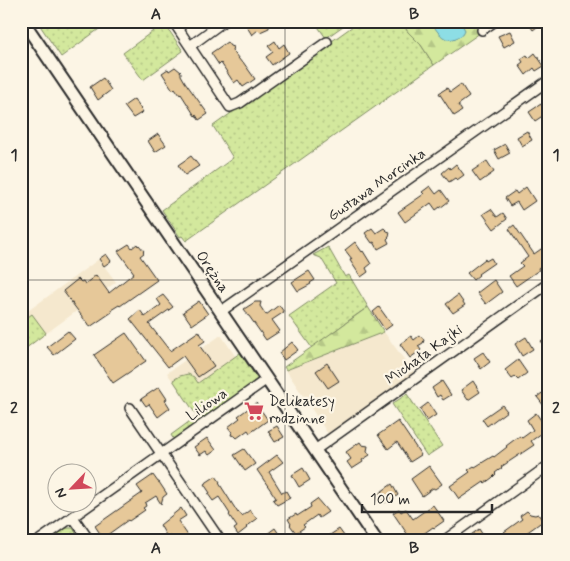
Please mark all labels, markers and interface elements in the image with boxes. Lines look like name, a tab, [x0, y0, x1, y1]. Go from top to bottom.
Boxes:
text: A	[151, 4, 161, 25]
text: B	[409, 4, 419, 25]
street label: Gustawa Morcinka	[324, 144, 430, 226]
text: 1	[10, 145, 18, 166]
text: 1	[552, 145, 560, 166]
street label: Orężna	[191, 247, 234, 297]
street label: Michała Kajki	[382, 320, 466, 390]
street label: Liliowa	[183, 384, 231, 426]
place label: Delikatesy rodzinne	[269, 392, 335, 429]
text: 2	[10, 398, 18, 419]
text: 2	[552, 398, 560, 419]
supermarket icon: Delikatesy rodzinne	[243, 400, 265, 422]
north arrow	[48, 464, 98, 514]
scale bar	[362, 481, 492, 513]
text: N	[51, 485, 71, 501]
text: 100 m	[370, 490, 410, 510]
text: A	[151, 538, 161, 559]
text: B	[409, 538, 419, 559]

